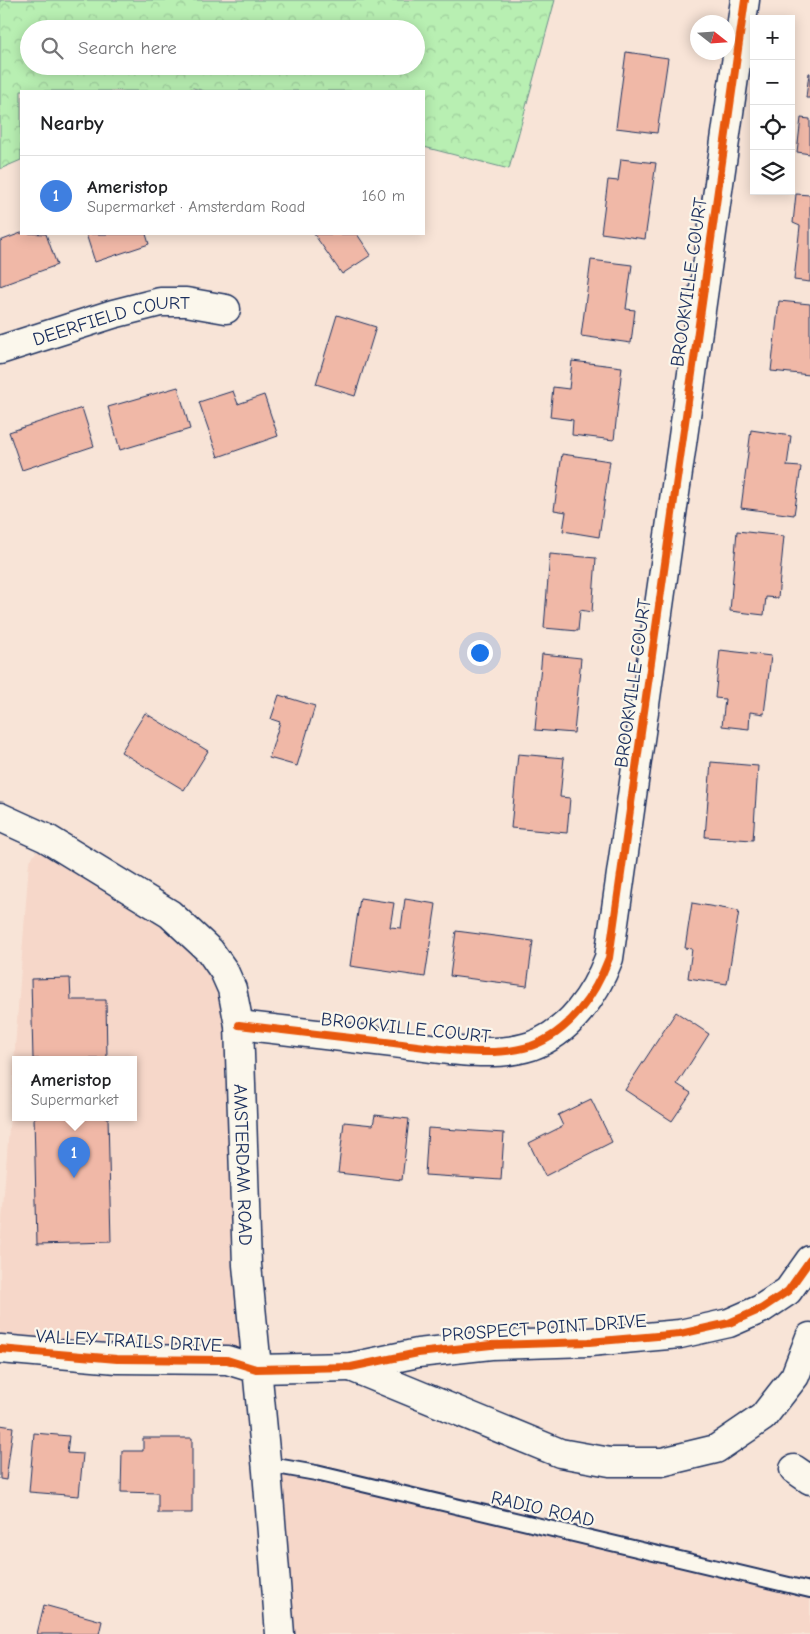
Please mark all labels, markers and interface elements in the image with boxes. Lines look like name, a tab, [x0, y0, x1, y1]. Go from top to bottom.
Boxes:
north arrow	[690, 15, 735, 60]
map controls	[750, 15, 795, 195]
button: +	[750, 15, 795, 60]
search box	[20, 20, 425, 75]
icon: search	[38, 34, 66, 62]
text: Search here	[78, 37, 177, 59]
button: −	[750, 60, 795, 105]
button: locate	[750, 105, 795, 150]
text: Nearby	[40, 111, 104, 135]
button: layers	[750, 150, 795, 195]
text: Ameristop	[87, 176, 168, 198]
text: 1	[53, 187, 59, 205]
text: 160 m	[362, 187, 405, 205]
street label: BROOKVILLE COURT	[666, 196, 712, 368]
text: Supermarket · Amsterdam Road	[87, 198, 305, 216]
street label: DEERFIELD COURT	[30, 292, 190, 351]
street label: BROOKVILLE COURT	[610, 597, 656, 769]
your location	[467, 640, 493, 666]
street label: BROOKVILLE COURT	[320, 1008, 492, 1048]
popup	[12, 1056, 137, 1121]
text: Ameristop	[31, 1069, 111, 1091]
street label: AMSTERDAM ROAD	[229, 1083, 256, 1246]
text: Supermarket	[31, 1091, 118, 1109]
pin: 1	[58, 1137, 90, 1178]
street label: PROSPECT POINT DRIVE	[441, 1310, 647, 1346]
street label: VALLEY TRAILS DRIVE	[35, 1325, 223, 1357]
street label: RADIO ROAD	[489, 1486, 597, 1532]

